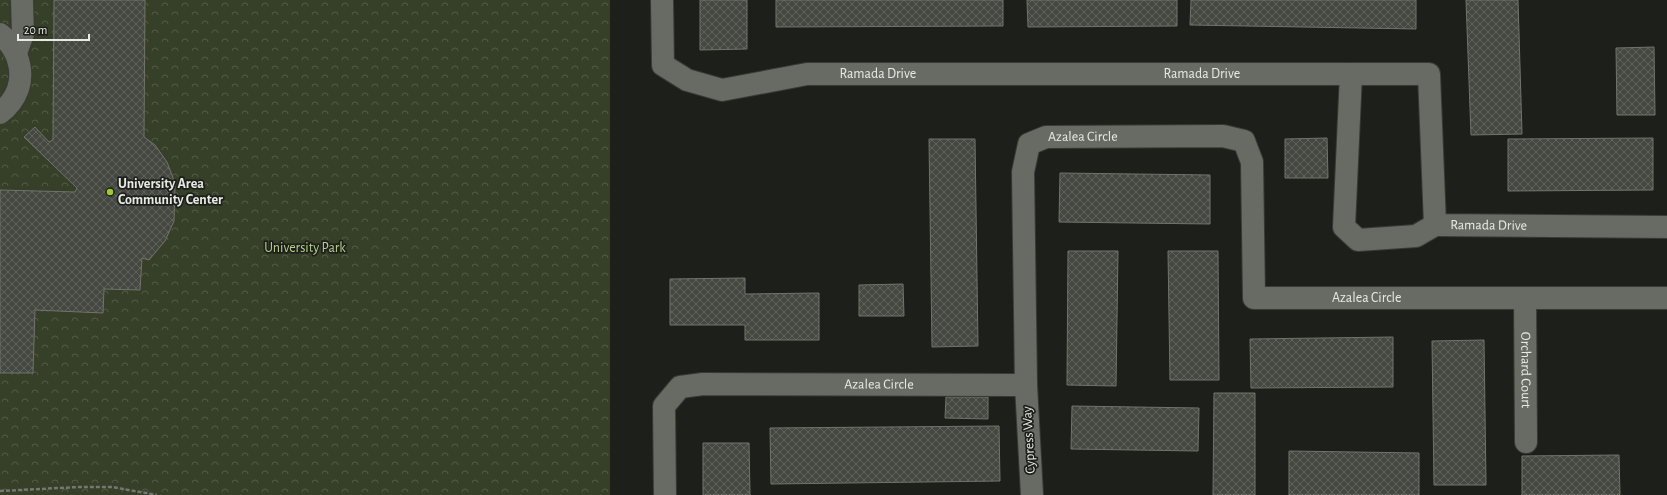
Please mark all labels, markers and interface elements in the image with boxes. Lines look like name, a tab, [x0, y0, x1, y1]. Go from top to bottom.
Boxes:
scale bar	[18, 16, 89, 42]
text: 20 m	[24, 24, 47, 36]
street label: Ramada Drive	[839, 67, 916, 81]
street label: Ramada Drive	[1163, 67, 1240, 81]
street label: Azalea Circle	[1048, 130, 1118, 144]
place label: University Area Community Center	[118, 177, 223, 207]
marker: University Area Community Center	[105, 187, 115, 197]
street label: Ramada Drive	[1450, 218, 1527, 233]
park label: University Park	[264, 241, 346, 255]
street label: Azalea Circle	[1332, 291, 1402, 305]
street label: Orchard Court	[1518, 332, 1533, 409]
street label: Azalea Circle	[844, 377, 914, 392]
street label: Cypress Way	[1020, 406, 1038, 474]

